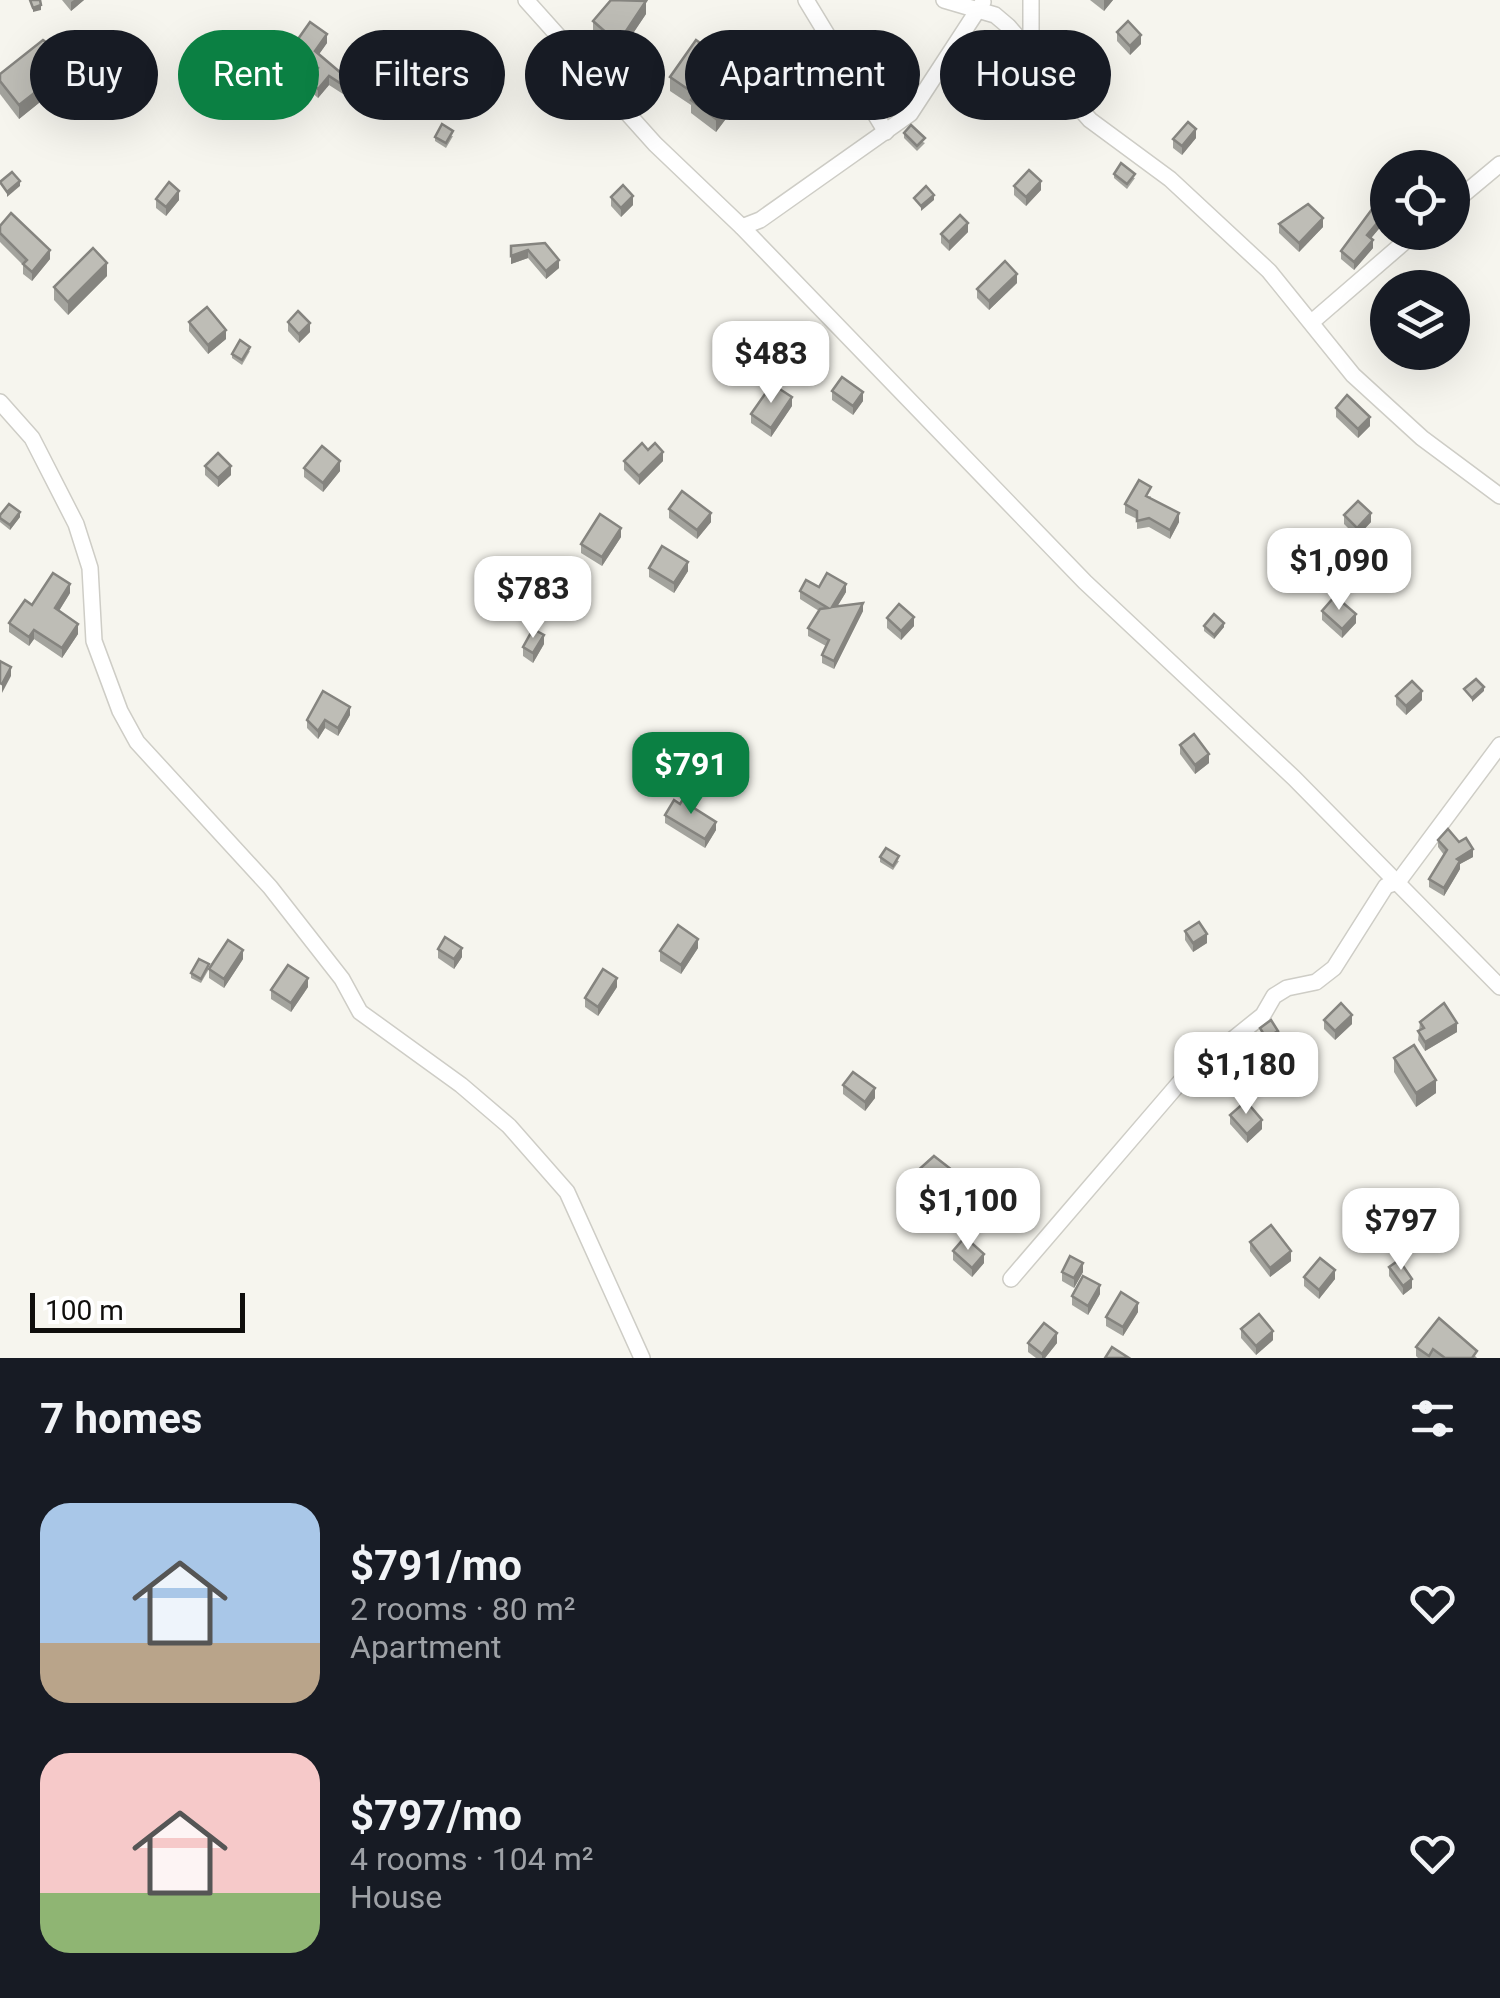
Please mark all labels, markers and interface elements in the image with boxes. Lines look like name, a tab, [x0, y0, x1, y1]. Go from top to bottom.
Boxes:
chip: Buy	[30, 30, 158, 120]
chip: Rent	[178, 30, 319, 120]
chip: Filters	[339, 30, 505, 120]
chip: New	[525, 30, 665, 120]
chip: Apartment	[685, 30, 920, 120]
chip: House	[940, 30, 1111, 120]
map controls	[1370, 150, 1470, 370]
button: locate	[1370, 150, 1470, 250]
button: layers	[1370, 270, 1470, 370]
pin: $483	[712, 321, 830, 406]
text: $483	[734, 334, 808, 372]
pin: $1,090	[1258, 528, 1420, 613]
text: $1,090	[1289, 541, 1389, 579]
pin: $783	[474, 556, 592, 641]
text: $783	[496, 569, 570, 607]
pin: $791	[632, 732, 750, 817]
text: $791	[654, 745, 728, 783]
pin: $1,180	[1165, 1032, 1327, 1117]
text: $1,180	[1196, 1045, 1296, 1083]
pin: $1,100	[887, 1168, 1049, 1253]
text: $1,100	[918, 1181, 1018, 1219]
pin: $797	[1342, 1188, 1460, 1273]
text: $797	[1364, 1201, 1438, 1239]
scale bar	[30, 1288, 245, 1332]
text: 100 m	[45, 1294, 124, 1327]
icon: filters	[1405, 1391, 1460, 1446]
text: 7 homes	[40, 1394, 202, 1443]
text: $791/mo	[350, 1541, 522, 1590]
icon: home	[120, 1543, 240, 1663]
icon: heart	[1405, 1576, 1460, 1631]
text: 2 rooms · 80 m²	[350, 1590, 575, 1628]
text: Apartment	[350, 1628, 502, 1666]
text: $797/mo	[350, 1791, 522, 1840]
icon: home	[120, 1793, 240, 1913]
icon: heart	[1405, 1826, 1460, 1881]
text: 4 rooms · 104 m²	[350, 1840, 593, 1878]
text: House	[350, 1878, 442, 1916]

